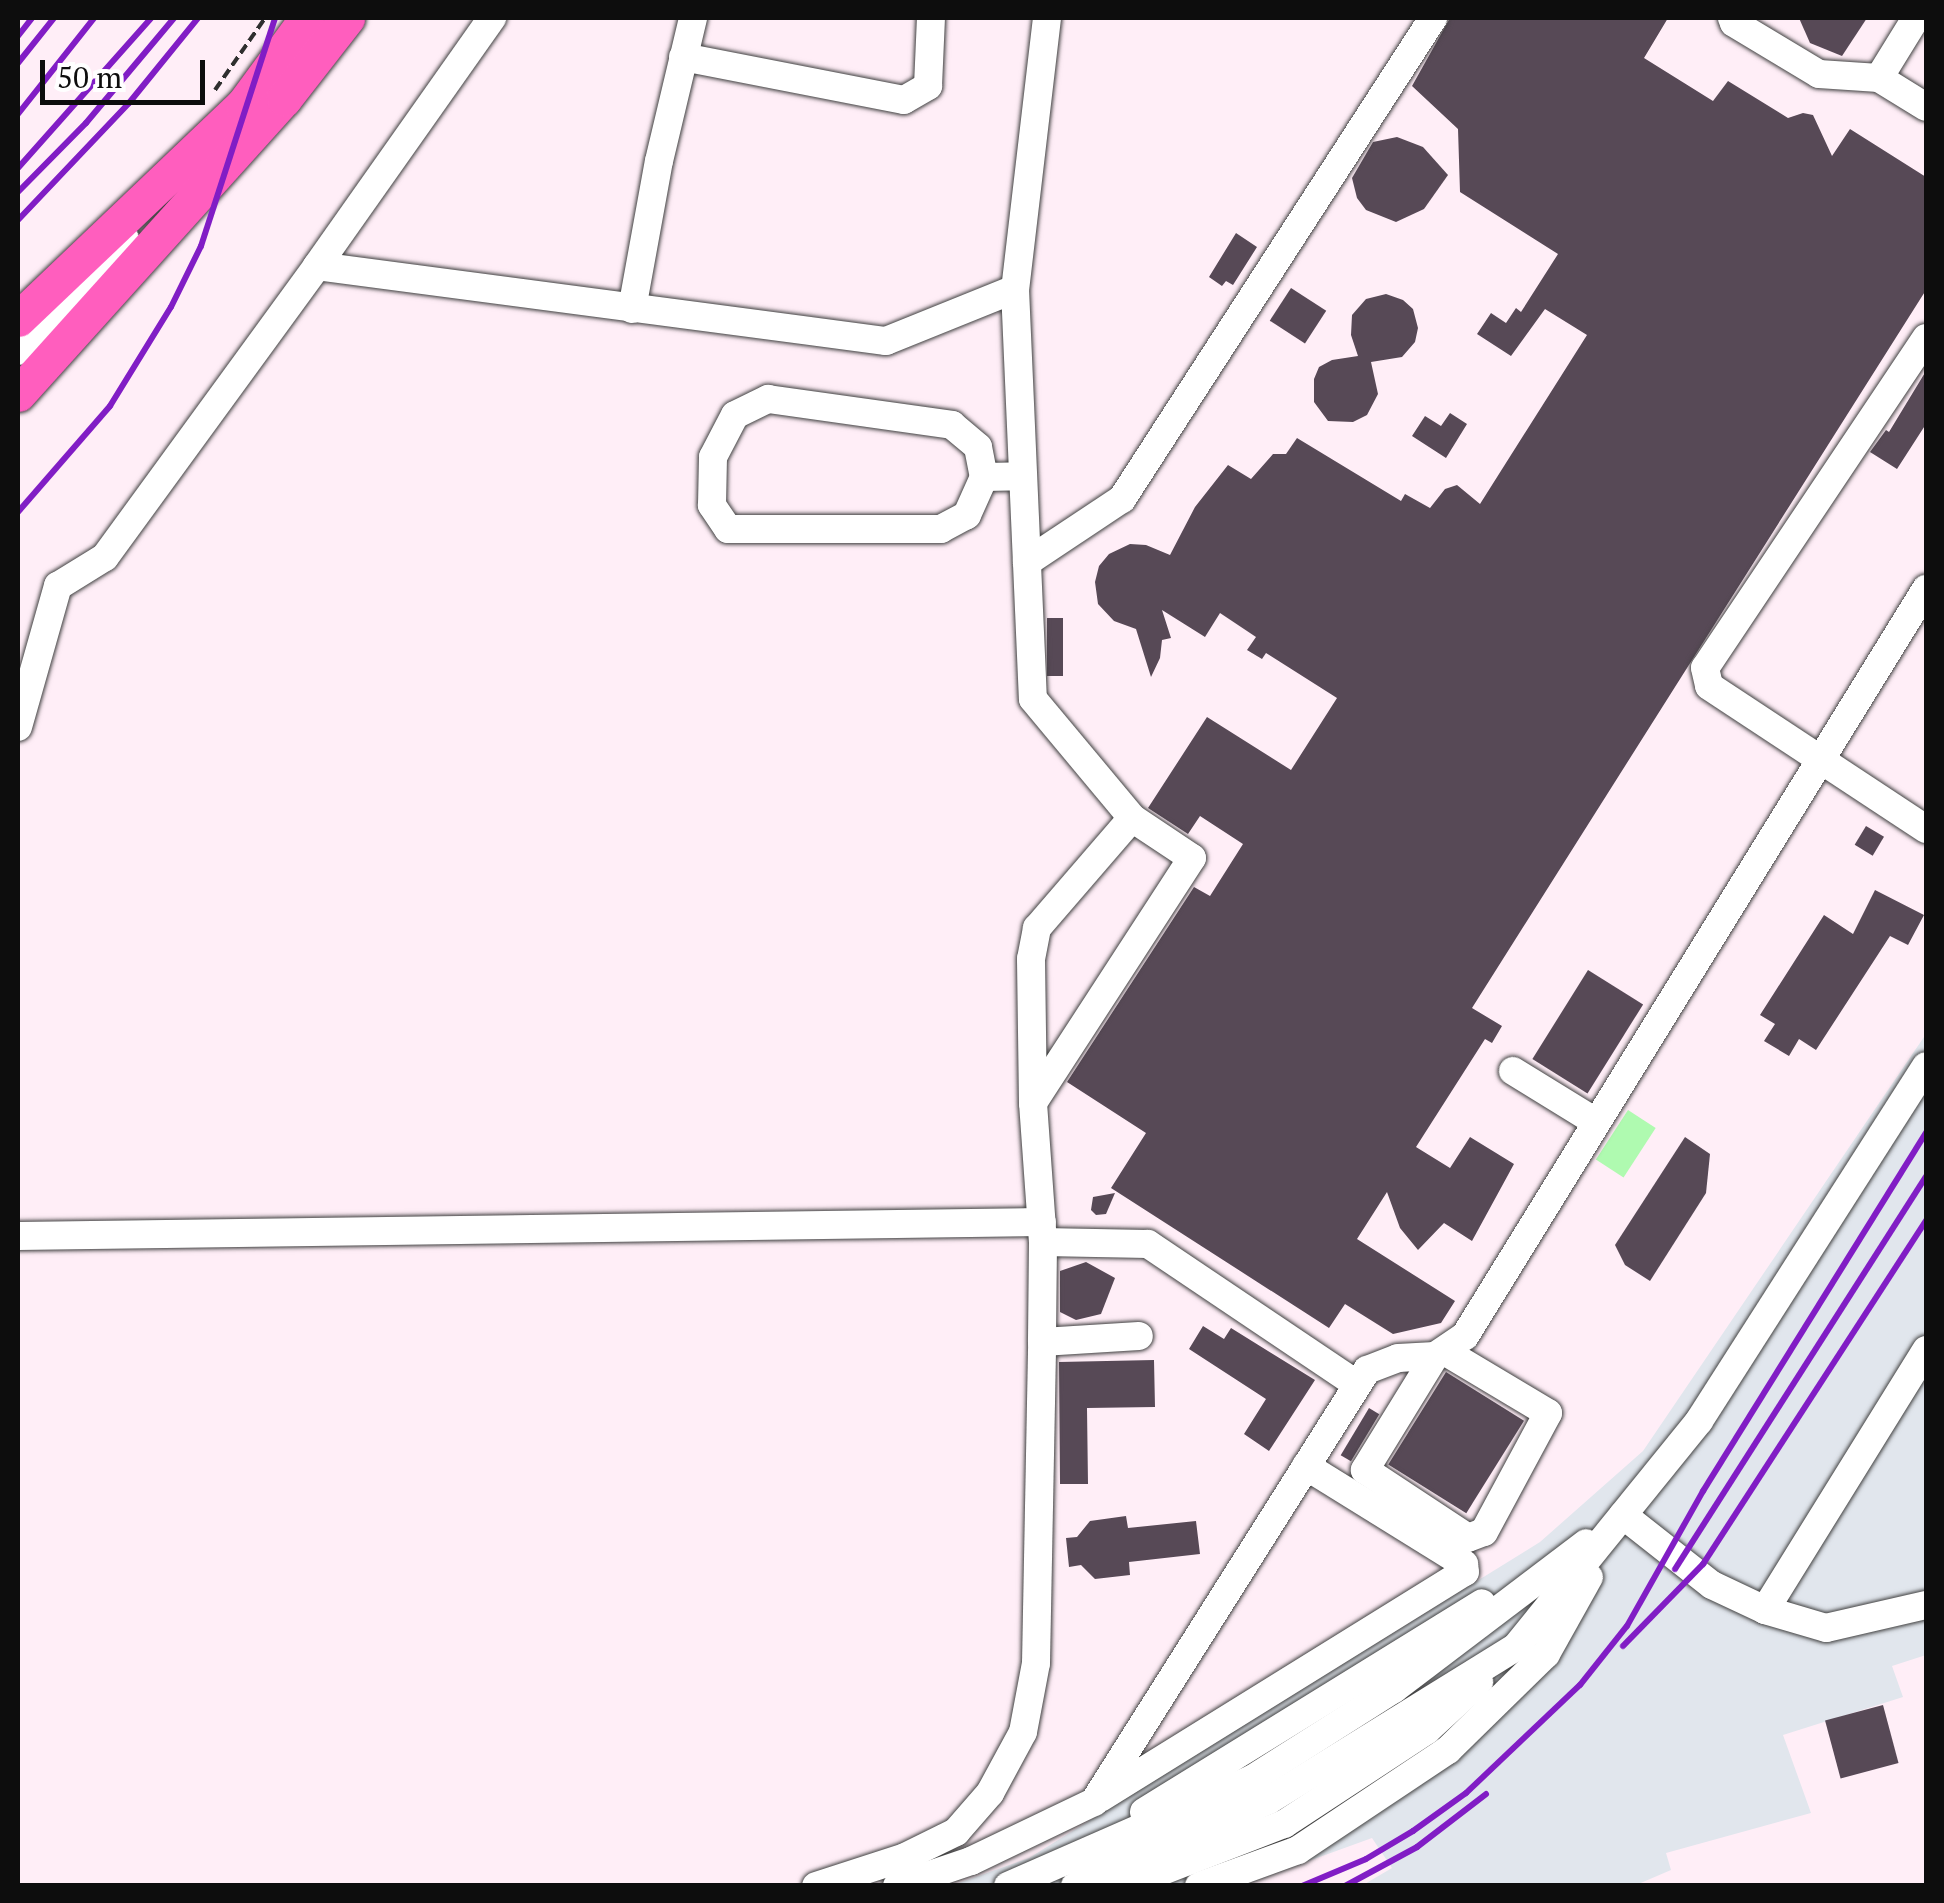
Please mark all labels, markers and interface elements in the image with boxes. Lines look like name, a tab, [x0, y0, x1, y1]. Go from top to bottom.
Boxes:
scale bar	[45, 40, 210, 102]
text: 50 m	[57, 57, 122, 97]

